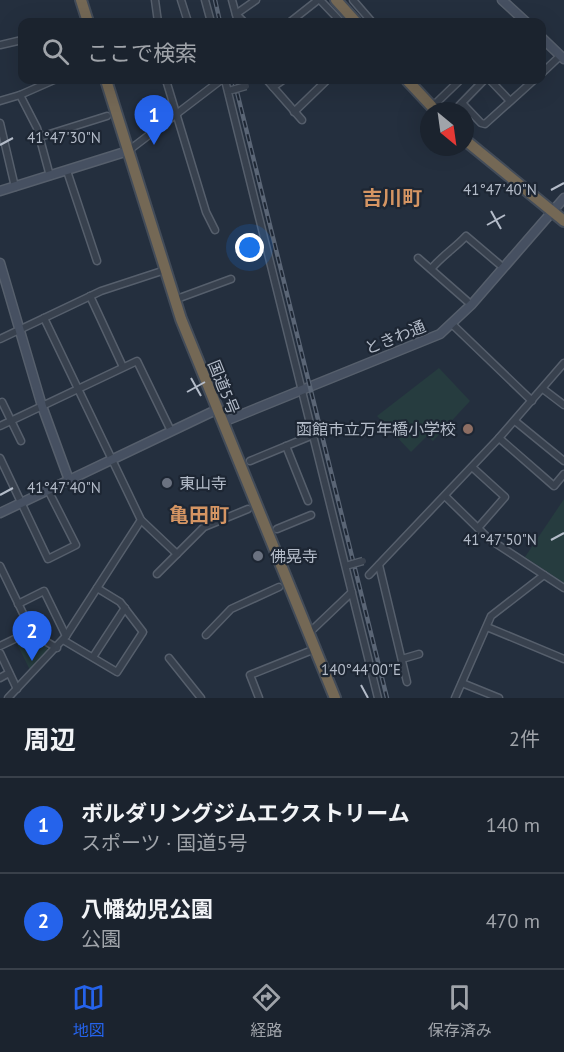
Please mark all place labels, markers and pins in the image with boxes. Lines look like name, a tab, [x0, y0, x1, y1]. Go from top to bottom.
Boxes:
pin: 1	[134, 96, 174, 145]
place label: 函館市立万年橋小学校	[296, 419, 456, 439]
marker: 函館市立万年橋小学校	[461, 422, 475, 436]
place label: 東山寺	[179, 473, 227, 493]
marker: 東山寺	[160, 476, 174, 490]
place label: 佛晃寺	[270, 546, 318, 566]
marker: 佛晃寺	[251, 549, 265, 563]
pin: 2	[12, 612, 51, 661]

